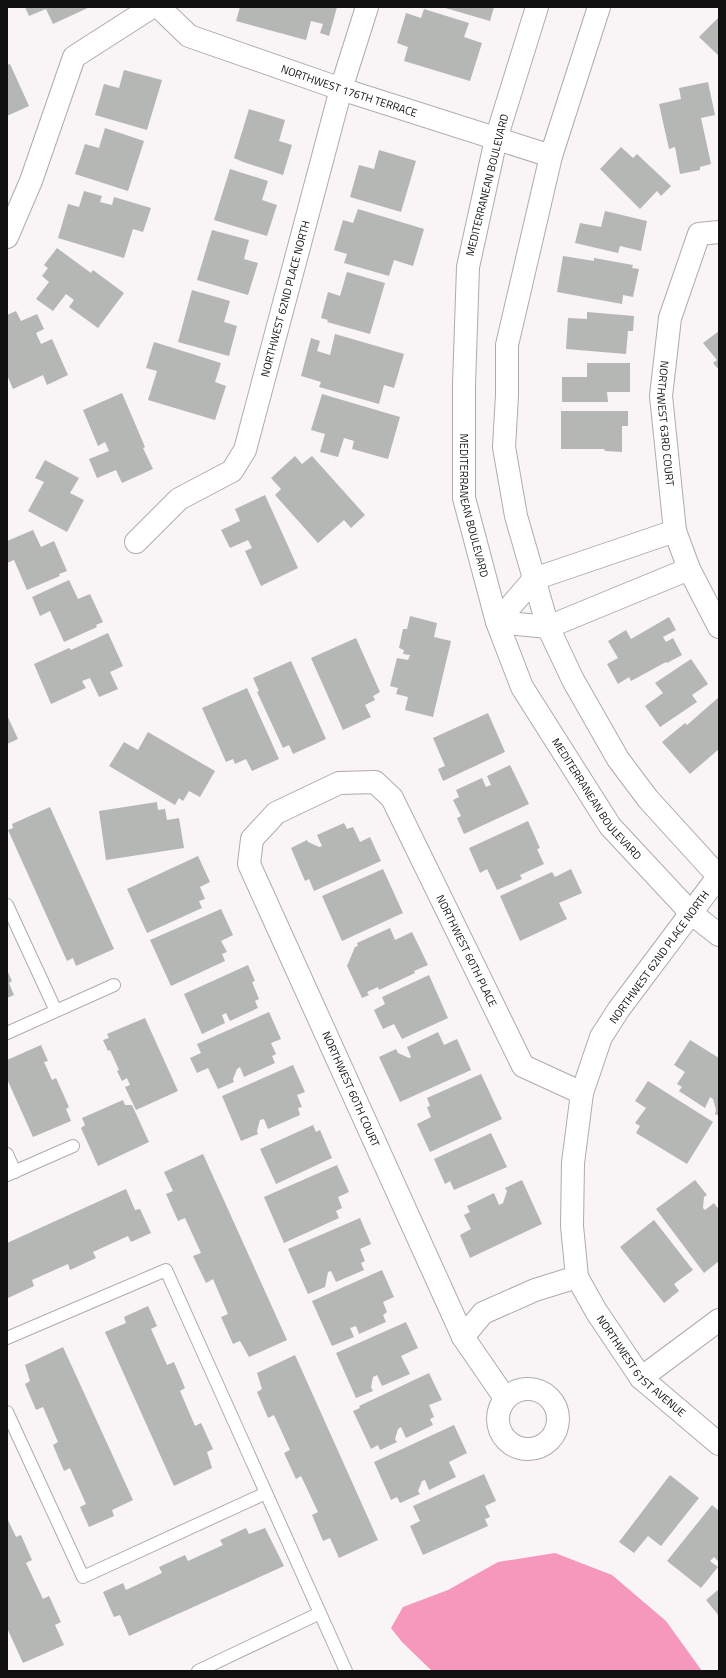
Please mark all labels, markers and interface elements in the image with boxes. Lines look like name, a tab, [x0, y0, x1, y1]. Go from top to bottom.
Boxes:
street label: NORTHWEST 176TH TERRACE	[279, 61, 419, 121]
street label: MEDITERRANEAN BOULEVARD	[462, 112, 512, 258]
street label: NORTHWEST 62ND PLACE NORTH	[257, 219, 314, 379]
street label: NORTHWEST 63RD COURT	[653, 360, 678, 487]
street label: MEDITERRANEAN BOULEVARD	[456, 434, 493, 579]
street label: MEDITERRANEAN BOULEVARD	[548, 735, 645, 863]
street label: NORTHWEST 62ND PLACE NORTH	[605, 887, 713, 1027]
street label: NORTHWEST 60TH PLACE	[433, 892, 501, 1010]
street label: NORTHWEST 60TH COURT	[318, 1029, 384, 1150]
street label: NORTHWEST 61ST AVENUE	[593, 1312, 689, 1421]

